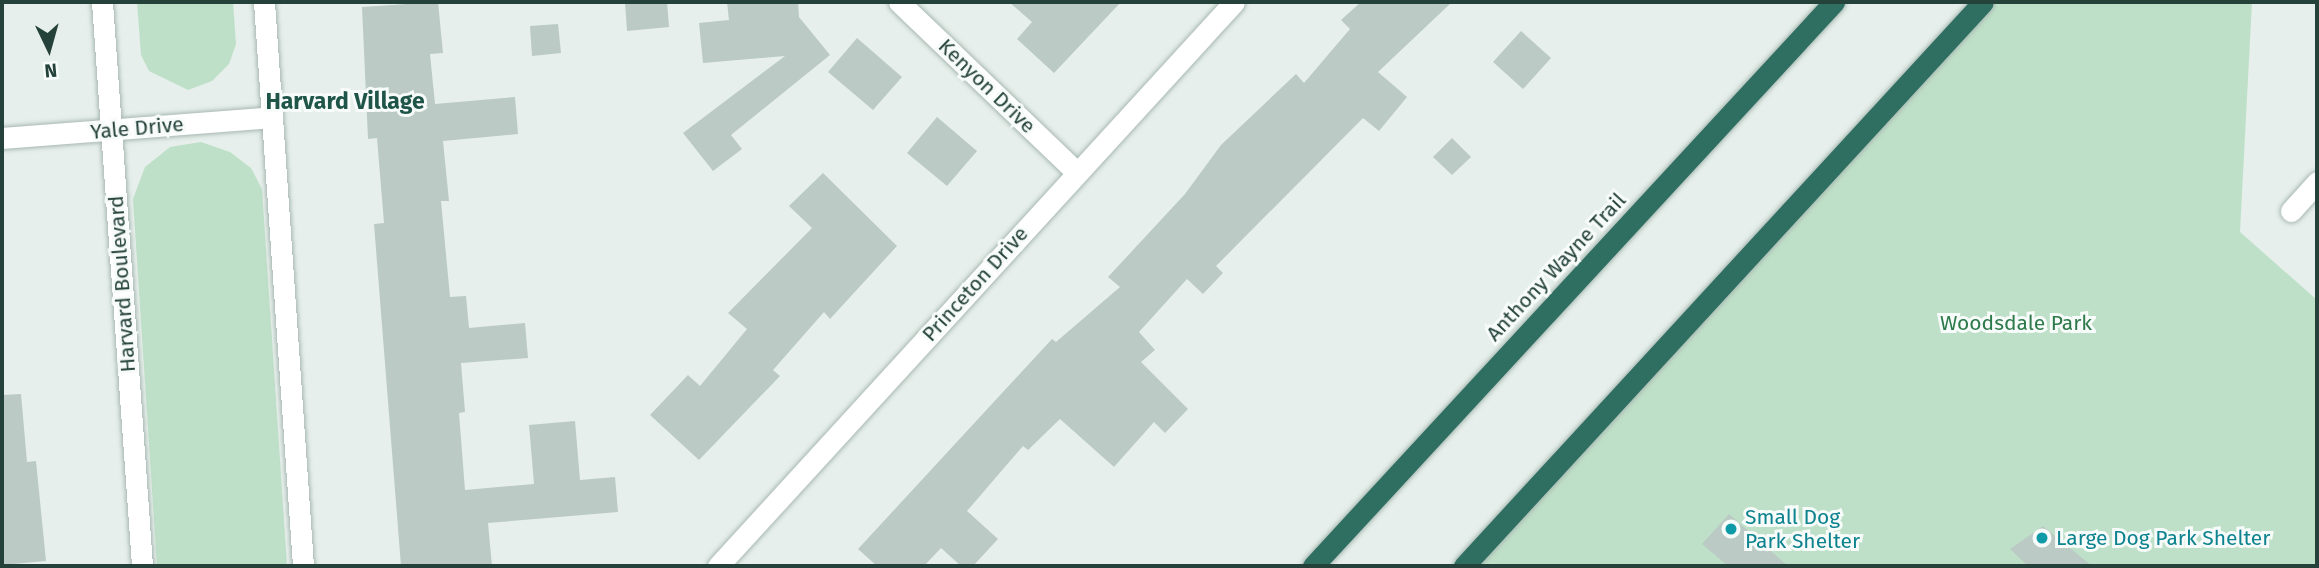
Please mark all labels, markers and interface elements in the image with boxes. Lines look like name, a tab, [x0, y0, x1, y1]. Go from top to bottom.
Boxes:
north arrow	[14, 14, 84, 84]
street label: Kenyon Drive	[933, 33, 1041, 139]
text: N	[44, 58, 58, 82]
district label: Harvard Village	[265, 87, 425, 115]
street label: Yale Drive	[89, 111, 185, 145]
street label: Anthony Wayne Trail	[1481, 188, 1631, 346]
street label: Harvard Boulevard	[103, 195, 141, 373]
street label: Princeton Drive	[917, 221, 1033, 347]
park label: Woodsdale Park	[1940, 310, 2092, 336]
place label: Small Dog Park Shelter	[1745, 504, 1860, 554]
marker: Small Dog Park Shelter	[1723, 521, 1739, 537]
place label: Large Dog Park Shelter	[2056, 525, 2270, 551]
marker: Large Dog Park Shelter	[2034, 530, 2050, 546]

